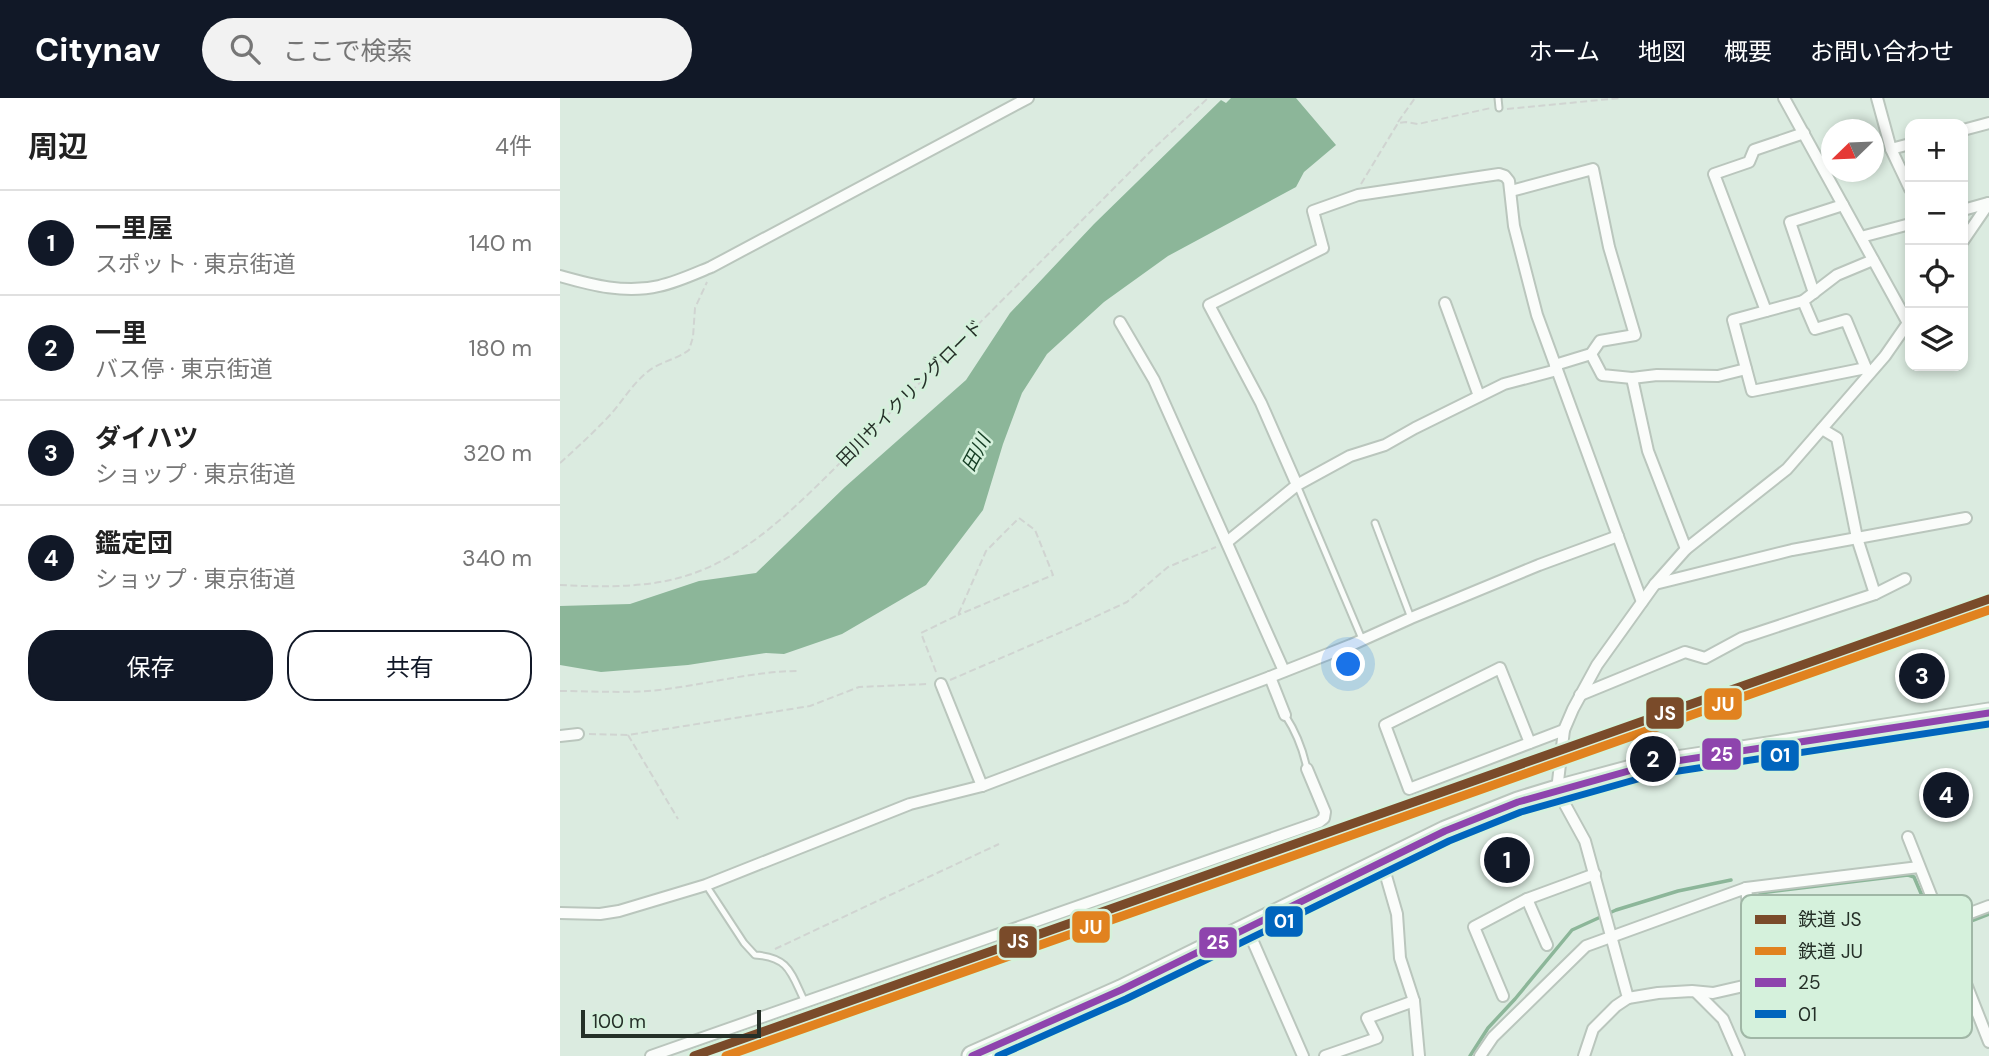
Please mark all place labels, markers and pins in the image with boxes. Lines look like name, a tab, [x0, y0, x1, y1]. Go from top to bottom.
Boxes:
pin: 3	[1899, 650, 1945, 702]
pin: 2	[1630, 733, 1676, 785]
pin: 4	[1923, 769, 1969, 821]
pin: 1	[1484, 834, 1530, 886]

